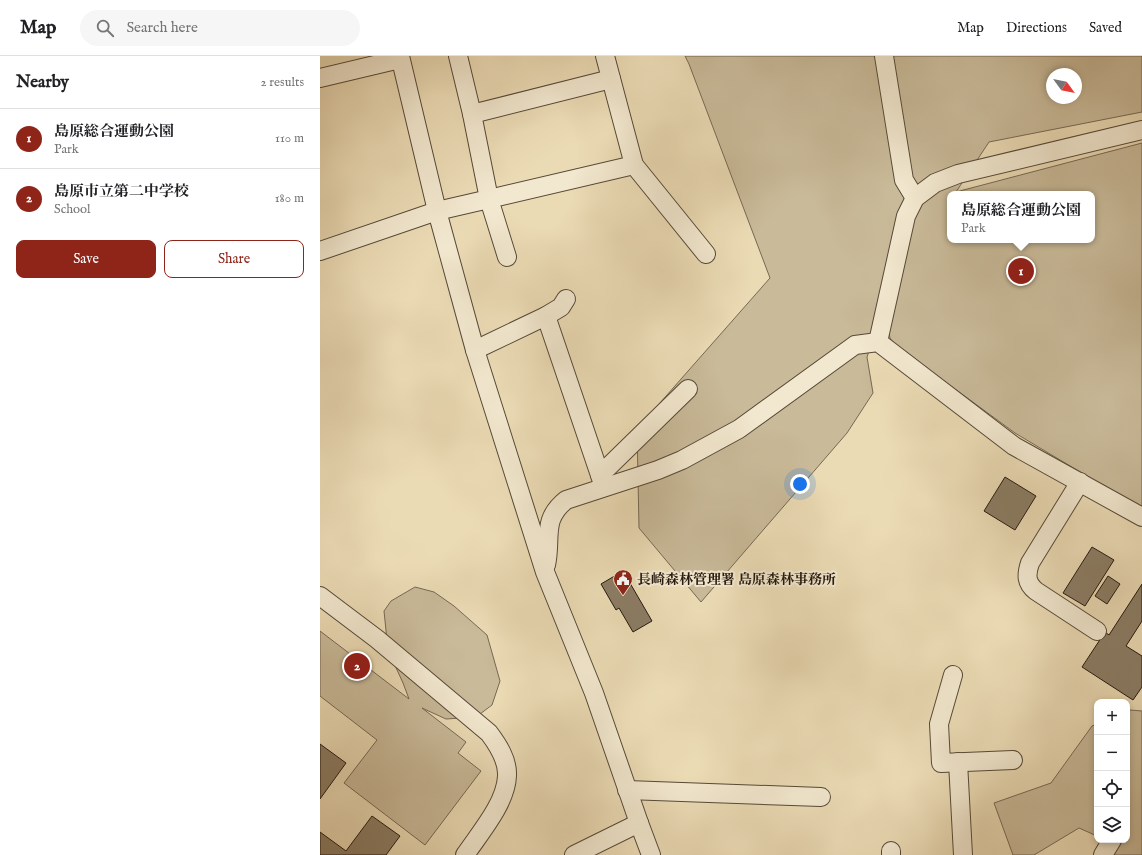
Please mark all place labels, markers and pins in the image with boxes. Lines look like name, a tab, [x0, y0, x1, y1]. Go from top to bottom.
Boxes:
pin: 1	[1008, 256, 1034, 286]
public building icon: 長崎森林管理署 島原森林事務所	[612, 568, 634, 596]
place label: 長崎森林管理署 島原森林事務所	[637, 571, 836, 589]
pin: 2	[344, 651, 370, 681]

